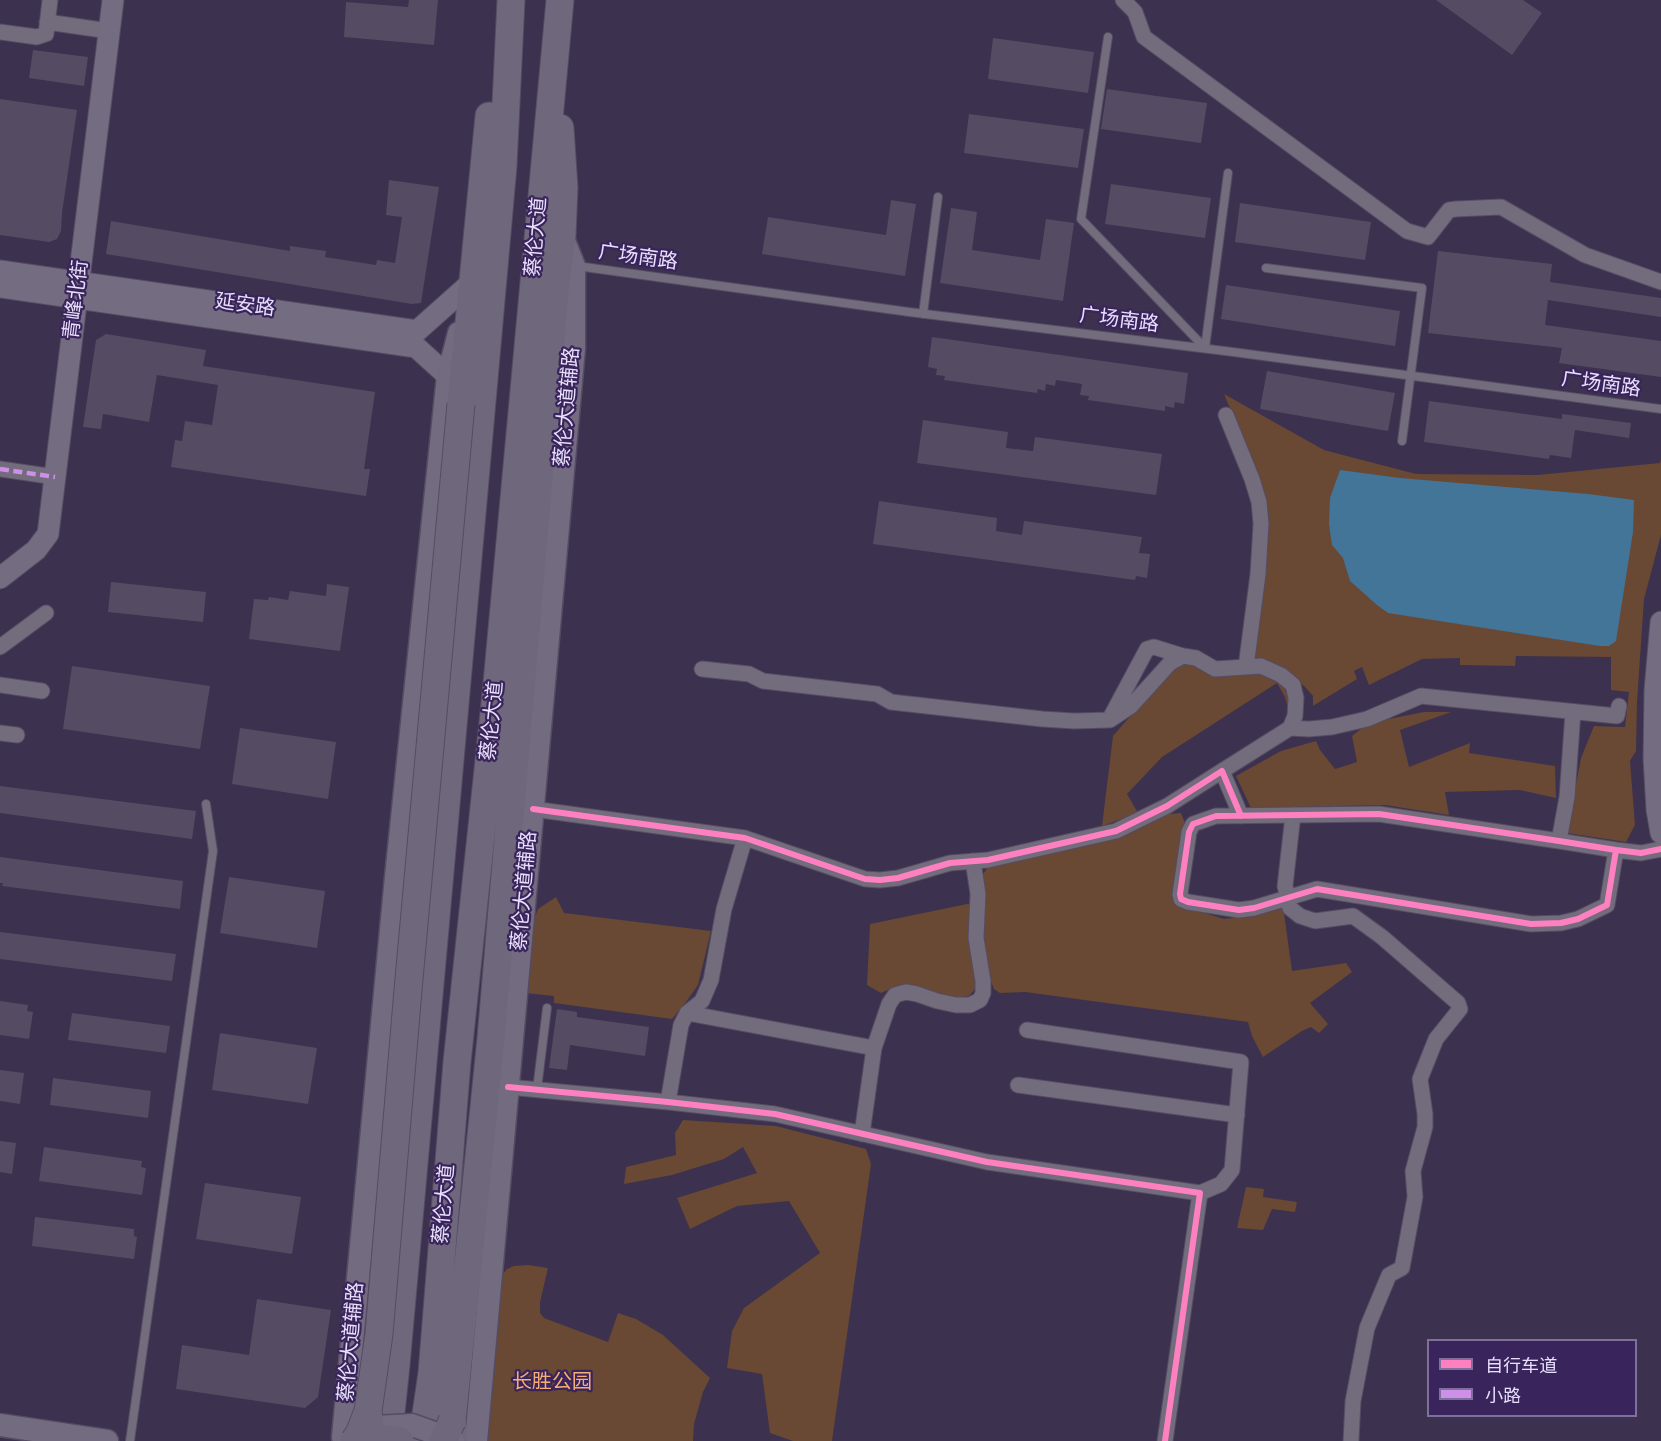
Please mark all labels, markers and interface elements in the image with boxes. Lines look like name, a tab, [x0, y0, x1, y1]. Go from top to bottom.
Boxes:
street label: 蔡伦大道	[522, 196, 552, 278]
street label: 广场南路	[597, 241, 679, 275]
street label: 青峰北街	[60, 259, 94, 341]
street label: 延安路	[214, 290, 276, 322]
street label: 广场南路	[1078, 304, 1160, 338]
street label: 蔡伦大道辅路	[551, 346, 585, 468]
street label: 广场南路	[1560, 368, 1642, 402]
street label: 蔡伦大道	[477, 680, 509, 762]
street label: 蔡伦大道辅路	[508, 830, 542, 952]
street label: 蔡伦大道	[430, 1163, 460, 1245]
street label: 蔡伦大道辅路	[335, 1281, 369, 1403]
legend	[1427, 1339, 1637, 1417]
text: 自行车道	[1485, 1355, 1557, 1376]
park label: 长胜公园	[512, 1371, 592, 1395]
text: 小路	[1485, 1385, 1521, 1406]

